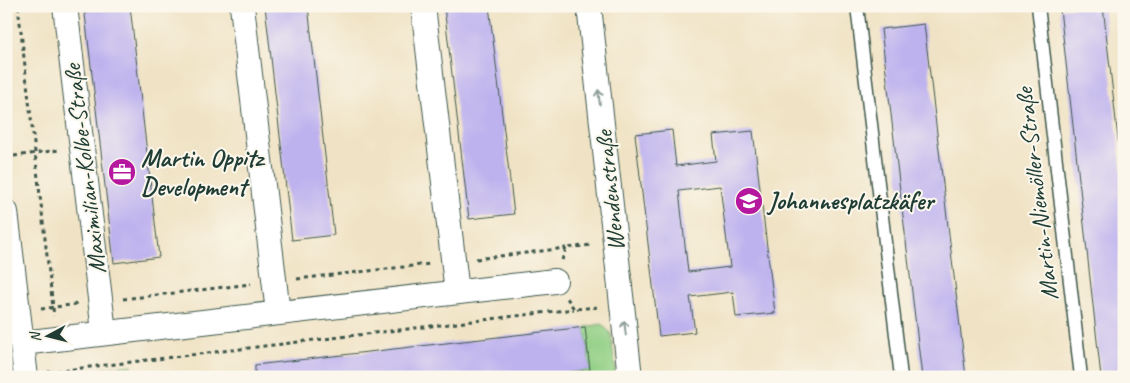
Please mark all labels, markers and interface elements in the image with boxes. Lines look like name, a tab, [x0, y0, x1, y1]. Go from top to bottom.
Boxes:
street label: Maximilian-Kolbe-Straße	[56, 61, 114, 276]
street label: Martin-Niemöller-Straße	[1008, 84, 1066, 302]
one-way arrow	[594, 89, 604, 105]
street label: Wendenstraße	[588, 127, 632, 253]
place label: Martin Oppitz Development	[141, 142, 266, 203]
office icon: Martin Oppitz Development	[107, 157, 137, 187]
place label: Johannesplatzkäfer	[766, 185, 936, 217]
school or university icon: Johannesplatzkäfer	[734, 186, 764, 216]
north arrow	[22, 310, 72, 360]
one-way arrow	[620, 321, 629, 337]
text: N	[26, 330, 45, 343]

